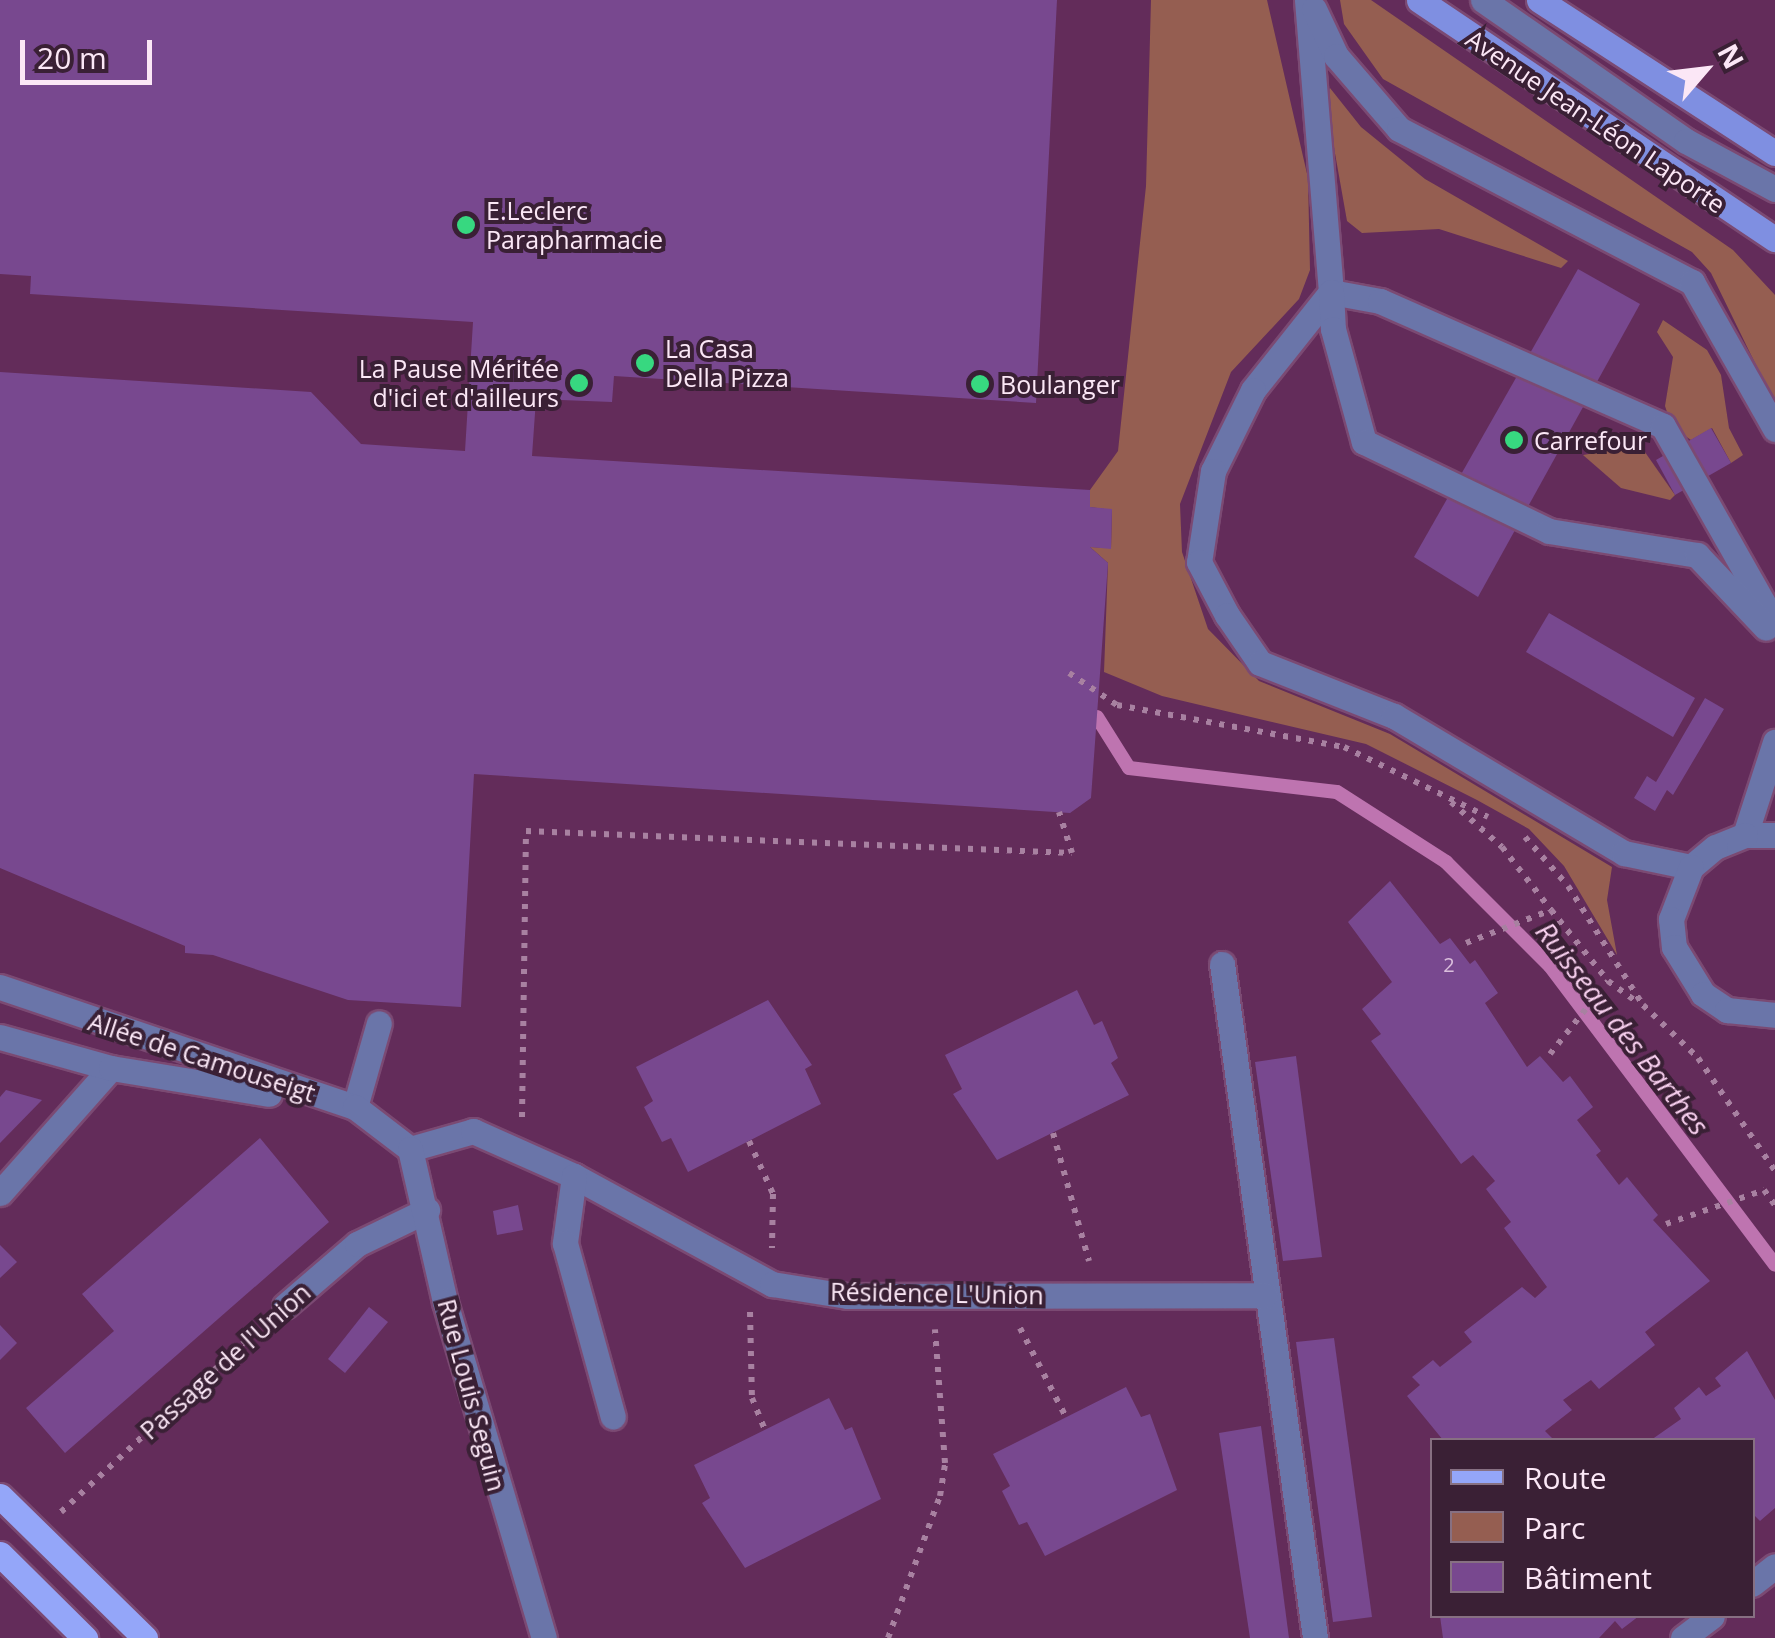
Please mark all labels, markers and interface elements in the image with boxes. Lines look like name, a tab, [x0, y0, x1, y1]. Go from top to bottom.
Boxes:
scale bar	[25, 20, 158, 82]
north arrow	[1655, 20, 1755, 120]
street label: Avenue Jean-Léon Laporte	[1461, 23, 1731, 219]
text: 20 m	[37, 37, 107, 78]
text: N	[1709, 37, 1754, 75]
place label: E.Leclerc Parapharmacie	[486, 196, 663, 255]
marker: E.Leclerc Parapharmacie	[455, 214, 477, 236]
place label: La Casa Della Pizza	[665, 334, 789, 393]
marker: La Casa Della Pizza	[634, 352, 656, 374]
place label: La Pause Méritée d'ici et d'ailleurs	[359, 354, 559, 413]
place label: Boulanger	[1000, 369, 1120, 399]
marker: La Pause Méritée d'ici et d'ailleurs	[568, 372, 590, 394]
marker: Boulanger	[969, 373, 991, 395]
place label: Carrefour	[1534, 425, 1647, 455]
marker: Carrefour	[1503, 429, 1525, 451]
water label: Ruisseau des Barthes	[1529, 915, 1717, 1141]
house number: 2	[1443, 952, 1455, 976]
street label: Allée de Camouseigt	[85, 1006, 319, 1108]
street label: Résidence L'Union	[830, 1276, 1044, 1310]
street label: Passage de l'Union	[134, 1277, 316, 1445]
street label: Rue Louis Seguin	[432, 1296, 512, 1494]
legend	[1430, 1438, 1755, 1618]
text: Route	[1524, 1457, 1607, 1498]
text: Parc	[1524, 1507, 1585, 1548]
text: Bâtiment	[1524, 1557, 1652, 1598]

